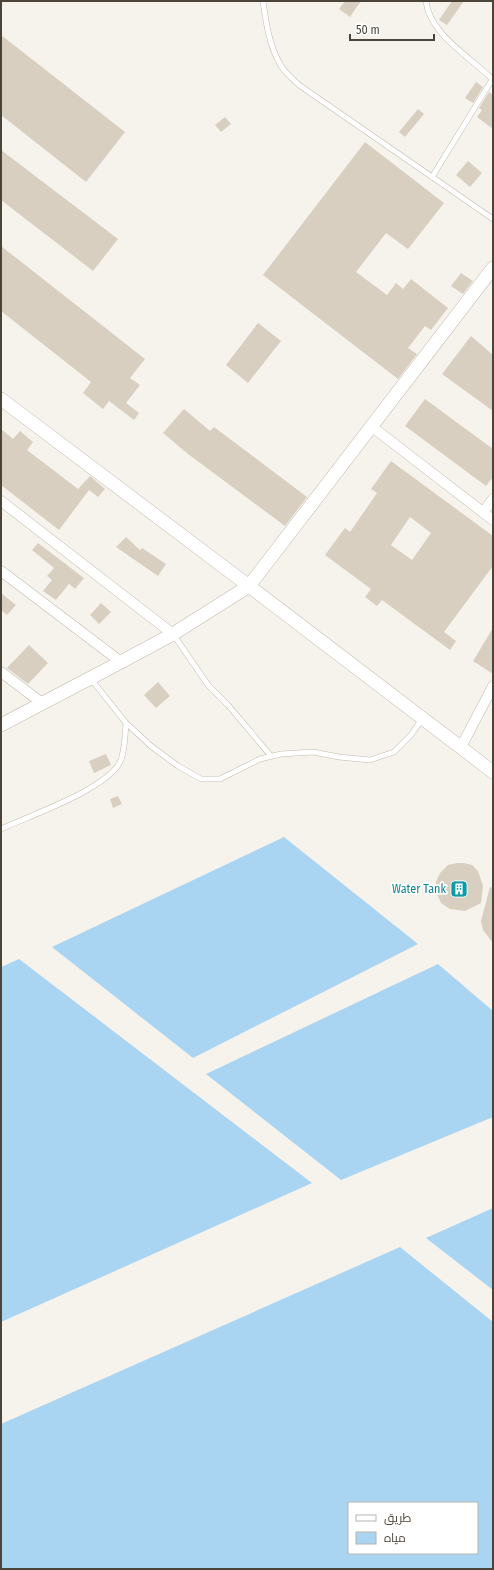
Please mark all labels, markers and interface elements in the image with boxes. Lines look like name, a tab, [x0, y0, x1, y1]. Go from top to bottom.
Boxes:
scale bar	[350, 16, 434, 42]
text: 50 m	[356, 23, 380, 37]
building icon: Water Tank	[449, 879, 469, 899]
place label: Water Tank	[392, 882, 446, 896]
legend	[348, 1502, 478, 1554]
text: طريق	[384, 1511, 412, 1525]
text: مياه	[384, 1531, 406, 1545]

